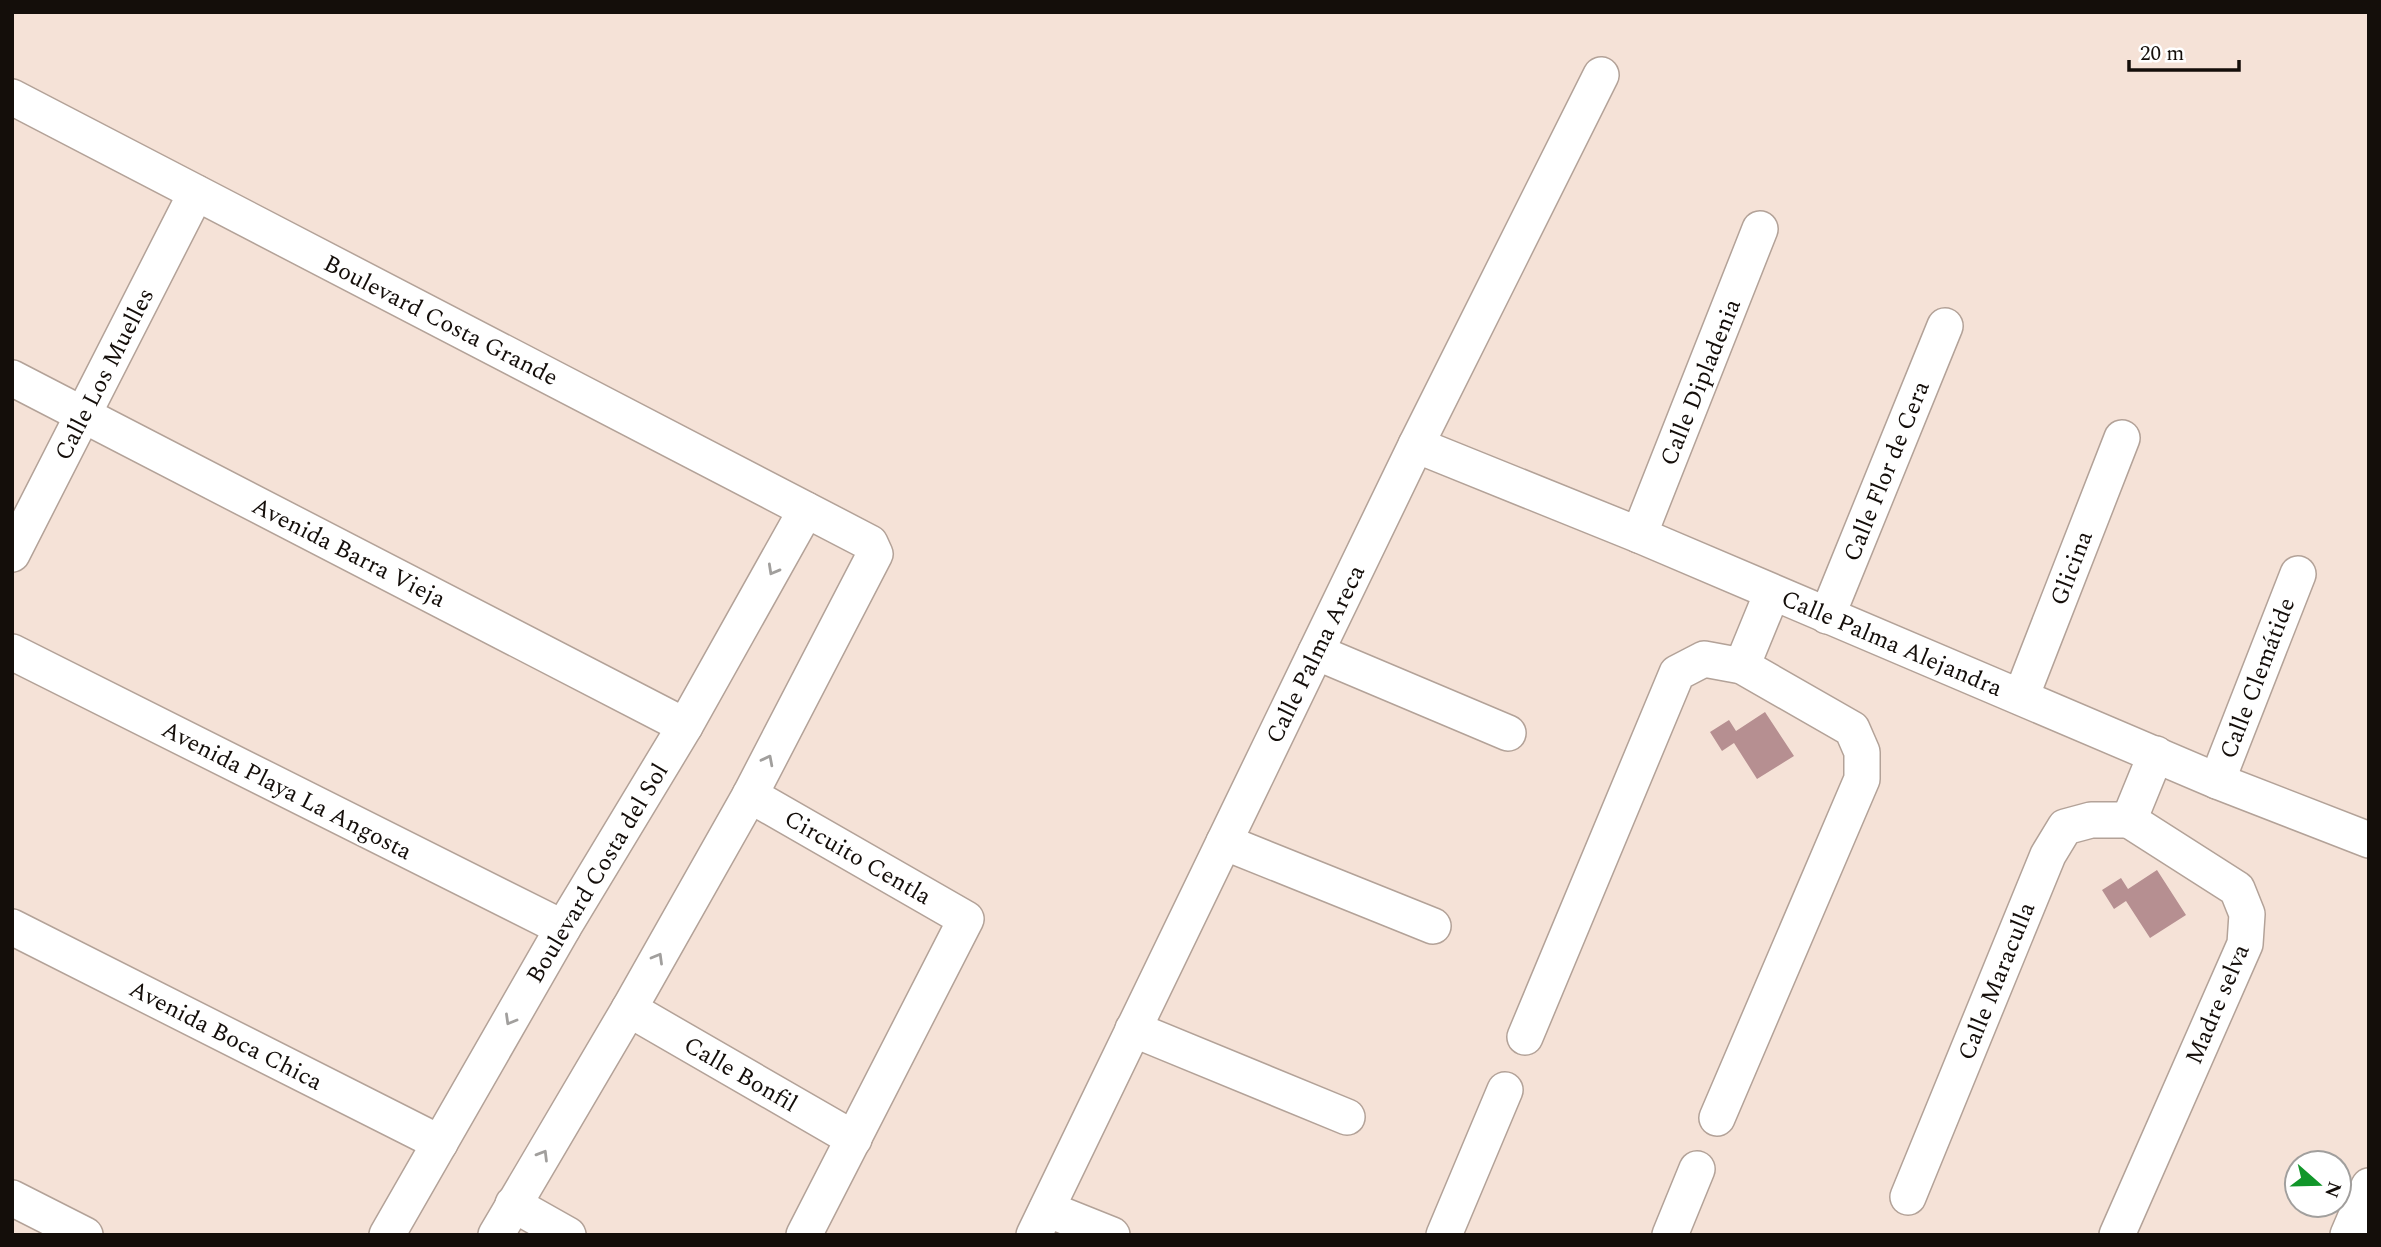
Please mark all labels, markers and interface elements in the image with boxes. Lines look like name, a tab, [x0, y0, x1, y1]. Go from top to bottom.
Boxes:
scale bar	[2129, 28, 2239, 72]
text: 20 m	[2140, 38, 2184, 70]
street label: Boulevard Costa Grande	[317, 246, 564, 396]
street label: Calle Los Muelles	[46, 282, 164, 467]
street label: Calle Dipladenia	[1651, 293, 1751, 471]
street label: Calle Flor de Cera	[1834, 375, 1940, 567]
street label: Avenida Barra Vieja	[245, 488, 452, 617]
street label: Glicina	[2041, 525, 2103, 611]
street label: Calle Palma Areca	[1257, 559, 1375, 750]
one-way arrow	[768, 562, 781, 575]
street label: Calle Palma Alejandra	[1775, 581, 2008, 707]
street label: Calle Clemátide	[2211, 592, 2305, 764]
street label: Avenida Playa La Angosta	[155, 712, 418, 870]
one-way arrow	[760, 755, 774, 767]
street label: Boulevard Costa del Sol	[518, 756, 678, 991]
street label: Circuito Centla	[777, 801, 938, 915]
street label: Calle Maraculla	[1949, 897, 2045, 1066]
street label: Madre selva	[2176, 938, 2260, 1070]
one-way arrow	[649, 953, 662, 966]
street label: Avenida Boca Chica	[122, 971, 329, 1100]
one-way arrow	[505, 1013, 518, 1026]
street label: Calle Bonfil	[677, 1028, 804, 1122]
one-way arrow	[534, 1149, 547, 1162]
north arrow	[2283, 1149, 2353, 1219]
text: N	[2316, 1177, 2349, 1202]

